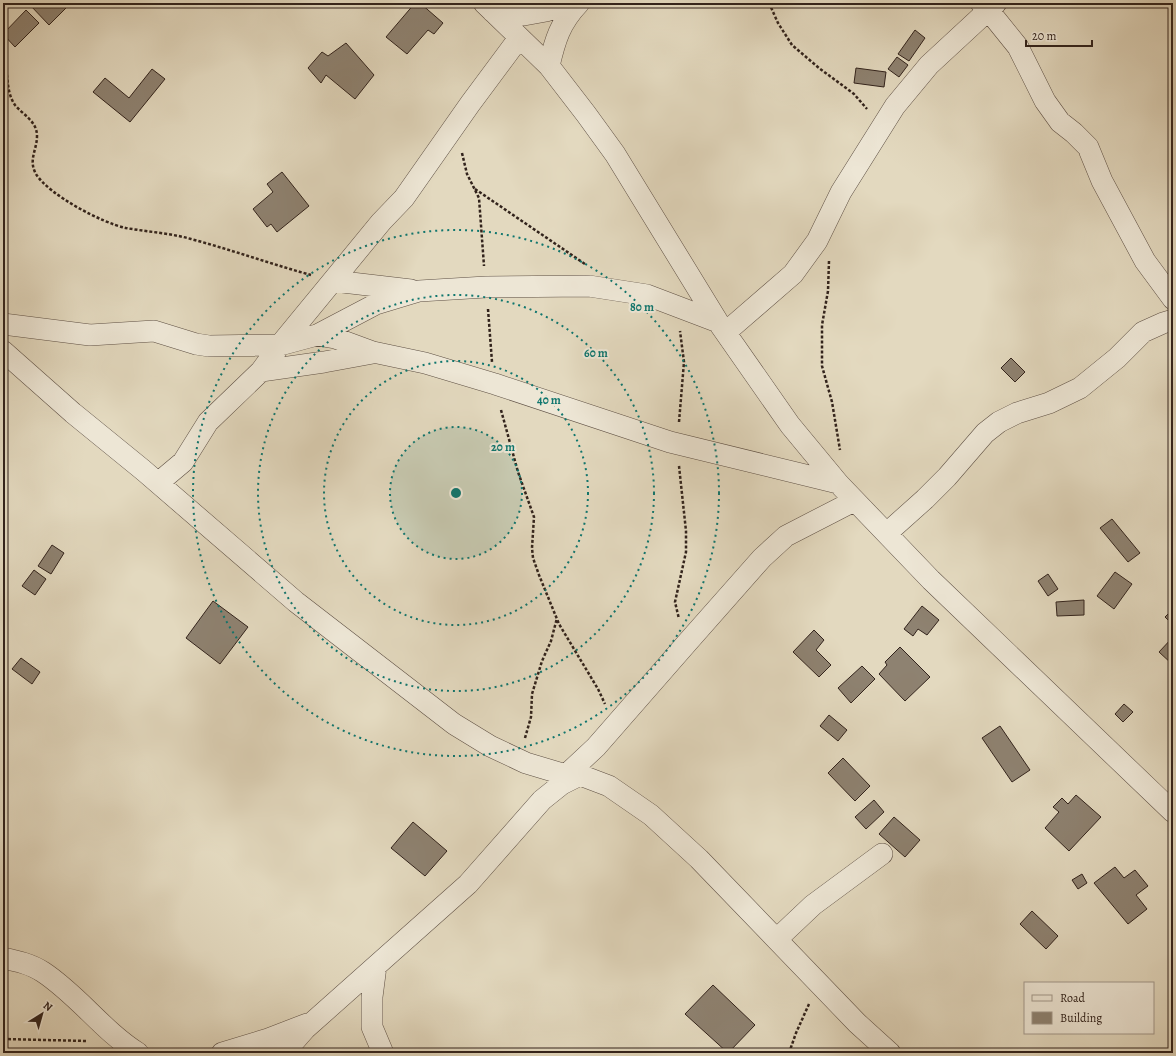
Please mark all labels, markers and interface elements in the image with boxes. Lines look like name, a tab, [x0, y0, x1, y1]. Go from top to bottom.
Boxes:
scale bar	[1026, 22, 1092, 48]
text: 20 m	[1032, 28, 1056, 44]
text: 80 m	[630, 299, 654, 315]
text: 60 m	[584, 345, 608, 361]
text: 40 m	[537, 392, 561, 408]
text: 20 m	[491, 439, 515, 455]
centre of rings	[449, 486, 463, 500]
legend	[1024, 982, 1154, 1034]
text: Road	[1060, 990, 1086, 1006]
north arrow	[22, 994, 62, 1034]
text: N	[40, 998, 55, 1015]
text: Building	[1060, 1010, 1102, 1026]

